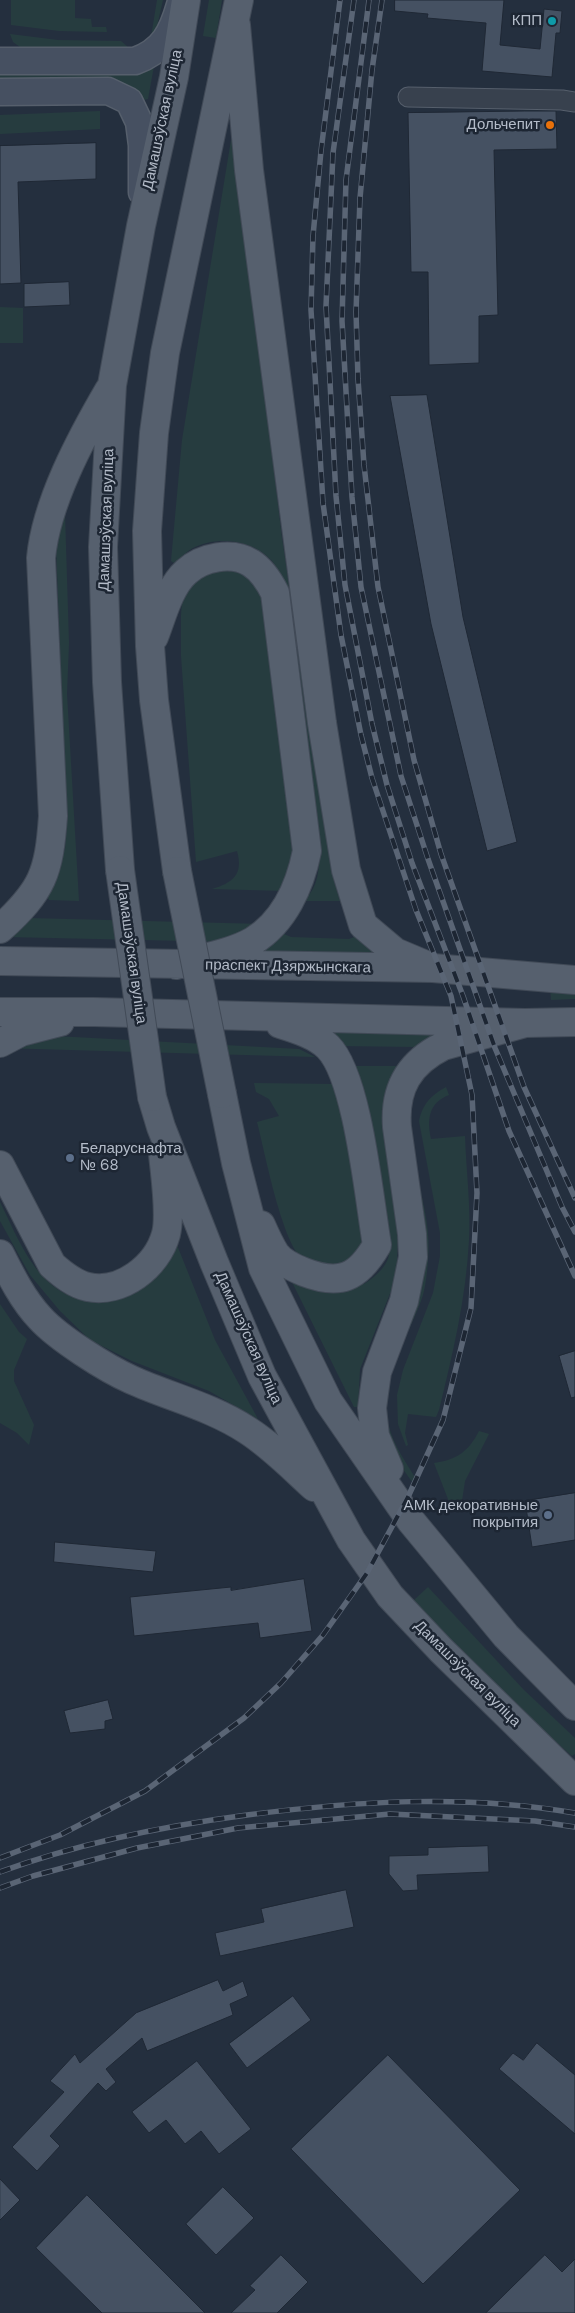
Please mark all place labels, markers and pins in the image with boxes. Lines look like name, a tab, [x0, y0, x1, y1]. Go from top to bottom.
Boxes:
place label: КПП	[512, 12, 542, 30]
marker: КПП	[546, 15, 558, 27]
place label: Дольчепит	[467, 116, 540, 134]
marker: Дольчепит	[544, 119, 556, 131]
place label: Беларуснафта № 68	[80, 1140, 181, 1175]
marker: Беларуснафта № 68	[64, 1152, 76, 1164]
place label: АМК декоративные покрытия	[404, 1497, 538, 1532]
marker: АМК декоративные покрытия	[542, 1509, 554, 1521]

